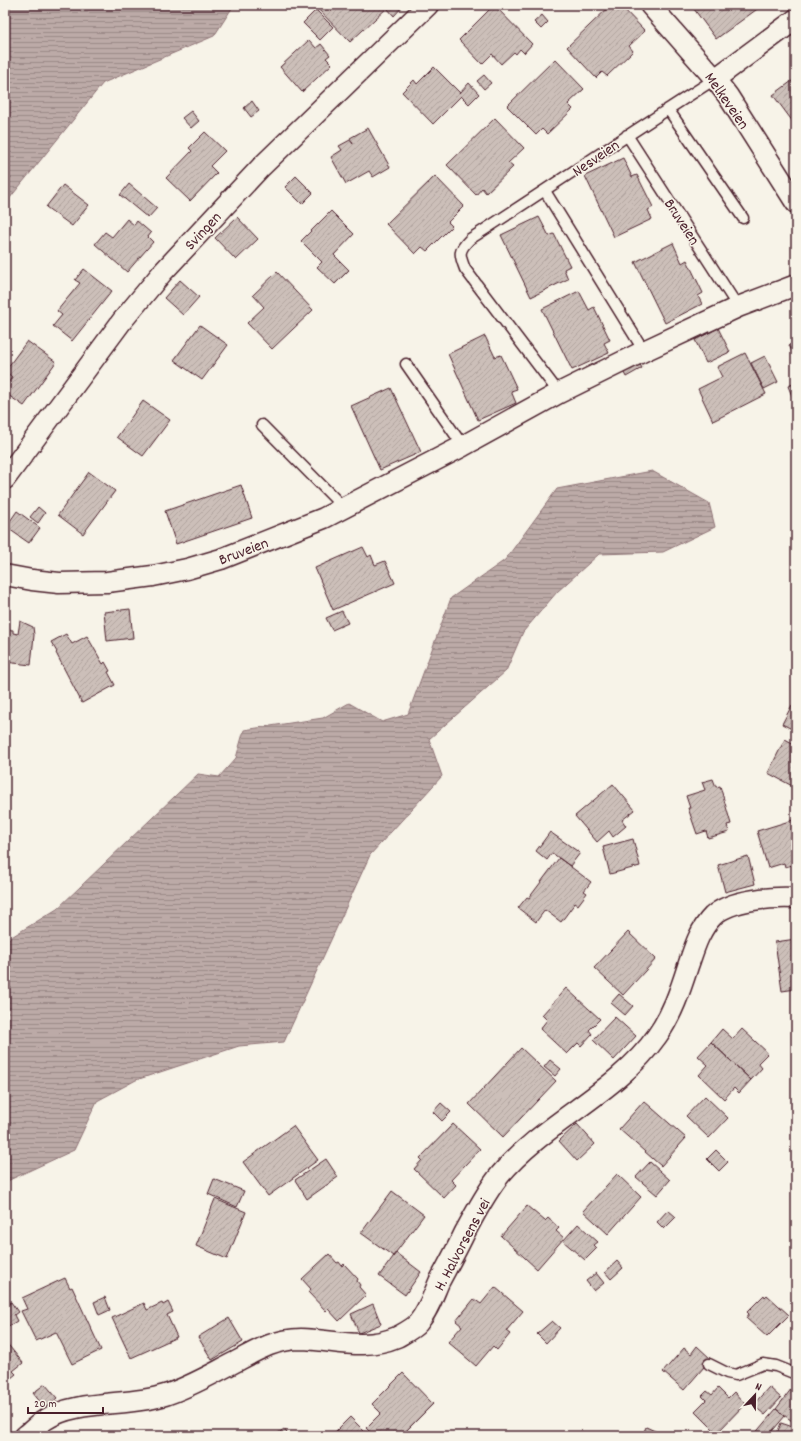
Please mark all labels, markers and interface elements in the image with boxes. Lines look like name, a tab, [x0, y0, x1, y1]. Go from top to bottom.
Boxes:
street label: Melkeveien	[698, 68, 754, 135]
street label: Nesveien	[568, 135, 625, 183]
street label: Bruveien	[657, 195, 705, 250]
street label: Svingen	[180, 207, 228, 256]
street label: Bruveien	[216, 532, 272, 572]
street label: H. Halvorsens vei	[429, 1195, 497, 1296]
north arrow	[735, 1375, 775, 1415]
text: N	[752, 1379, 764, 1396]
scale bar	[28, 1389, 103, 1415]
text: 20 m	[34, 1396, 57, 1413]

